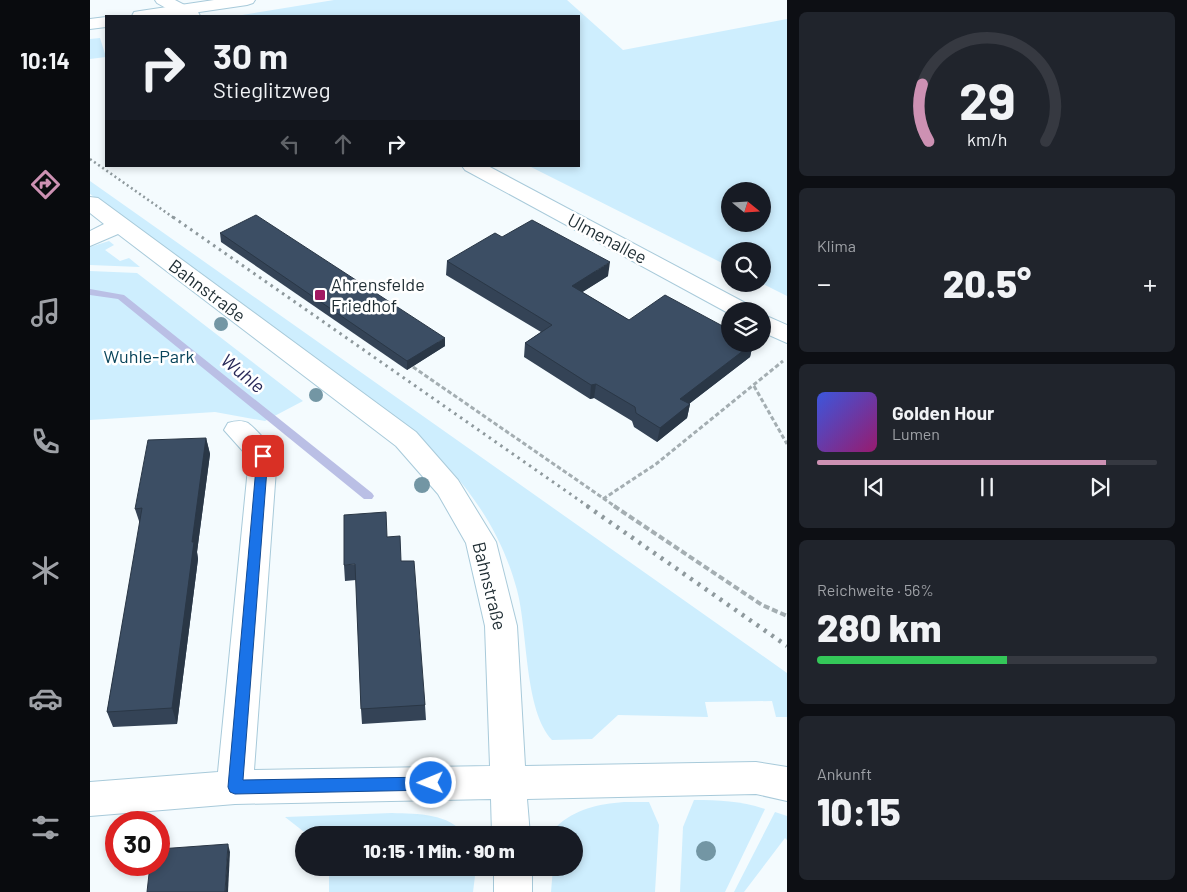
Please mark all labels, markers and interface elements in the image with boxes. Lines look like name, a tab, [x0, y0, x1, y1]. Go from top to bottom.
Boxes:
text: 30 m	[213, 34, 288, 76]
icon: right	[130, 35, 195, 100]
text: 10:14	[20, 47, 70, 73]
text: 29	[959, 68, 1015, 130]
text: Stieglitzweg	[213, 76, 330, 102]
text: km/h	[967, 128, 1007, 150]
icon: left	[276, 130, 304, 158]
icon: ahead	[329, 130, 357, 158]
icon: right	[382, 130, 410, 158]
icon: directions	[28, 167, 63, 202]
north arrow	[721, 182, 771, 232]
map controls	[721, 182, 771, 352]
street label: Ulmenallee	[564, 208, 651, 268]
text: Klima	[817, 236, 856, 255]
button: search	[721, 242, 771, 292]
street label: Bahnstraße	[165, 254, 250, 326]
text: 20.5°	[943, 260, 1031, 306]
text: −	[817, 266, 831, 300]
text: +	[1143, 266, 1157, 300]
place label: Ahrensfelde Friedhof	[331, 273, 425, 316]
marker: Ahrensfelde Friedhof	[313, 288, 327, 302]
icon: music	[28, 295, 63, 330]
button: layers	[721, 302, 771, 352]
park label: Wuhle-Park	[103, 345, 195, 367]
water label: Wuhle	[217, 348, 270, 397]
text: Golden Hour	[892, 401, 994, 424]
icon: phone	[28, 424, 63, 459]
text: Lumen	[892, 424, 940, 443]
pin	[242, 435, 284, 477]
icon: arrive	[249, 442, 277, 470]
icon: previous	[860, 473, 888, 501]
icon: pause	[973, 473, 1001, 501]
icon: next	[1086, 473, 1114, 501]
street label: Bahnstraße	[468, 539, 512, 632]
icon: climate	[28, 553, 63, 588]
text: Reichweite · 56%	[817, 580, 934, 599]
text: 280 km	[817, 604, 941, 650]
icon: car	[28, 681, 63, 716]
position arrow	[404, 756, 456, 808]
text: Ankunft	[817, 764, 872, 783]
text: 10:15	[817, 788, 901, 834]
icon: filters	[28, 810, 63, 845]
speed limit sign: 30	[105, 811, 170, 876]
text: 10:15 · 1 Min. · 90 m	[363, 839, 515, 862]

